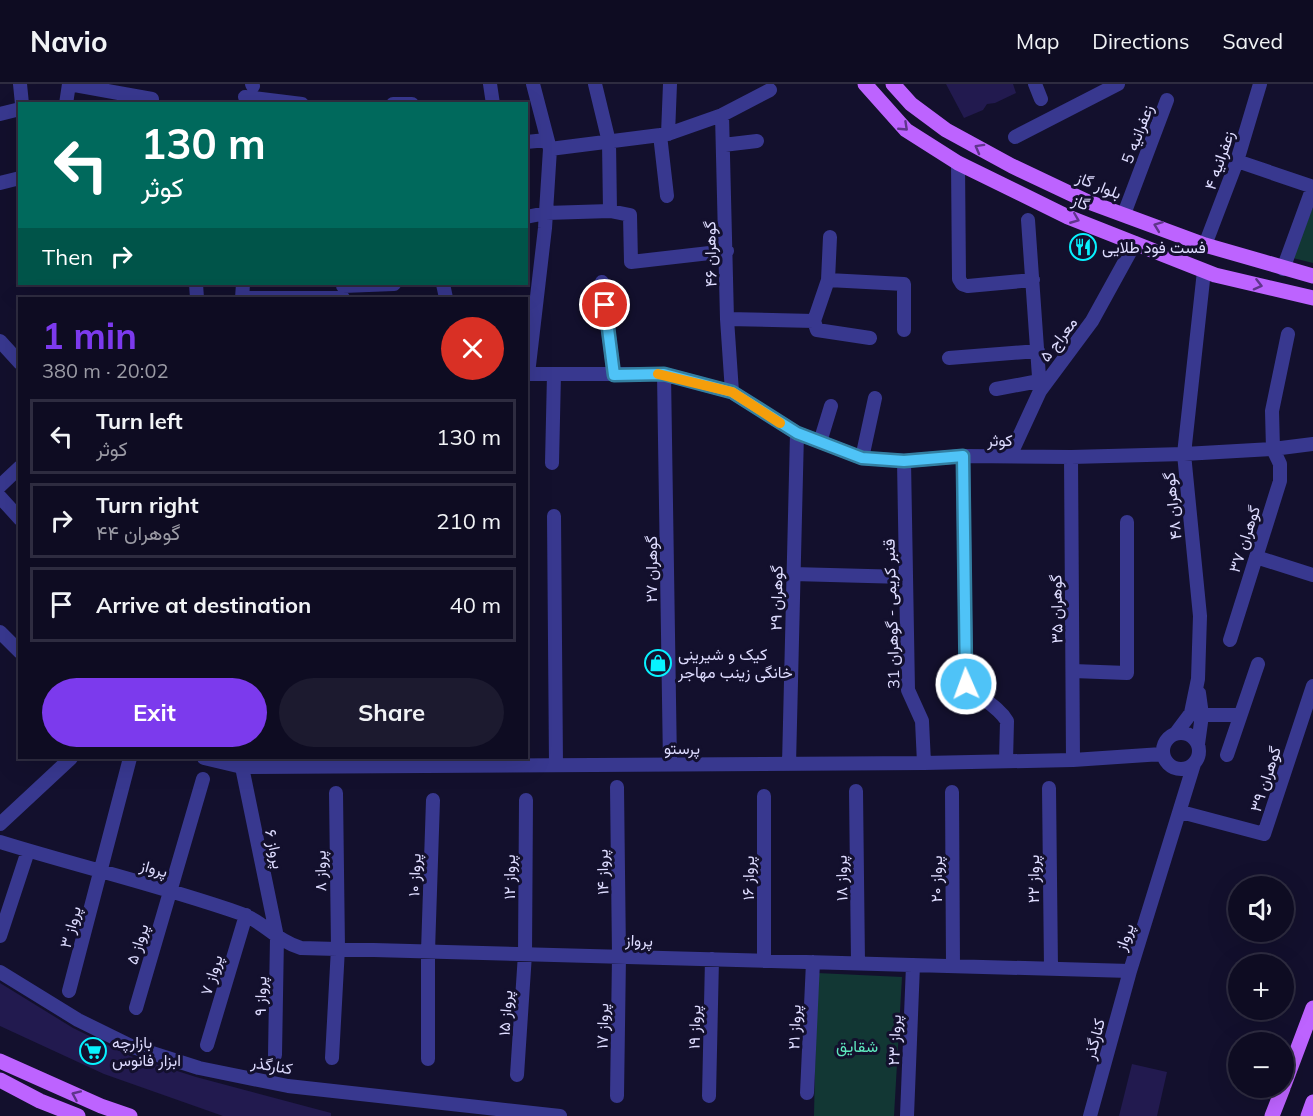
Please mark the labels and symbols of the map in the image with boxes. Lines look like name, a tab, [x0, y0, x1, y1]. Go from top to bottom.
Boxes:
street label: 5 زعفرانیه	[1117, 102, 1158, 167]
one-way arrow	[897, 120, 908, 131]
street label: زعفرانیه ۴	[1200, 128, 1239, 193]
one-way arrow	[975, 144, 985, 156]
street label: بلوار گاز	[1074, 167, 1124, 203]
street label: گاز	[1070, 190, 1092, 214]
one-way arrow	[1069, 212, 1080, 224]
street label: گوهران ۴۶	[699, 221, 722, 287]
one-way arrow	[1153, 221, 1164, 233]
restaurant icon: فست فود طلایی	[1068, 232, 1098, 262]
place label: فست فود طلایی	[1102, 237, 1206, 258]
one-way arrow	[1253, 278, 1263, 291]
pin	[579, 279, 630, 330]
street label: معراج ۵	[1035, 313, 1083, 367]
street label: کوثر	[986, 430, 1013, 451]
street label: گوهران ۴۸	[1159, 471, 1186, 541]
street label: گوهران ۳۷	[1224, 503, 1265, 575]
street label: گوهران ۲۷	[641, 536, 662, 602]
street label: قنبر کریمی - گوهران 31	[878, 539, 905, 689]
street label: گوهران ۲۹	[765, 565, 788, 631]
street label: گوهران ۳۵	[1045, 574, 1068, 644]
place label: کیک و شیرینی خانگی زینب مهاجر	[677, 644, 793, 683]
shop icon: کیک و شیرینی خانگی زینب مهاجر	[643, 648, 673, 678]
position arrow	[934, 652, 998, 716]
street label: پرستو	[664, 738, 700, 760]
street label: گوهران ۳۹	[1245, 744, 1286, 814]
street label: پرواز ۶	[259, 827, 289, 871]
street label: پرواز ۱۴	[592, 849, 614, 895]
street label: پرواز ۸	[310, 850, 332, 892]
street label: پرواز ۱۰	[403, 853, 427, 897]
street label: پرواز	[137, 854, 170, 883]
street label: پرواز ۱۲	[499, 855, 521, 899]
street label: پرواز ۱۸	[831, 855, 853, 901]
street label: پرواز ۲۰	[926, 855, 948, 903]
street label: پرواز ۲۲	[1023, 855, 1045, 903]
street label: پرواز ۱۶	[738, 856, 760, 900]
street label: پرواز ۳	[55, 904, 87, 951]
street label: پرواز ۵	[121, 921, 155, 967]
street label: پرواز	[1110, 921, 1140, 955]
street label: پرواز	[624, 929, 653, 952]
street label: پرواز ۷	[195, 952, 229, 998]
street label: پرواز ۹	[250, 976, 272, 1016]
street label: پرواز ۱۵	[493, 989, 519, 1037]
street label: پرواز ۱۷	[592, 1003, 614, 1049]
street label: پرواز ۲۱	[783, 1004, 807, 1050]
street label: پرواز ۱۹	[684, 1005, 706, 1049]
street label: پرواز ۲۳	[883, 1014, 907, 1066]
street label: کنارگذر	[1079, 1016, 1110, 1063]
place label: بازارچه ابزار فانوس	[112, 1032, 181, 1071]
supermarket icon: بازارچه ابزار فانوس	[78, 1036, 108, 1066]
park label: شقایق	[836, 1036, 878, 1057]
street label: کنارگذر	[249, 1051, 294, 1079]
one-way arrow	[71, 1090, 82, 1102]

